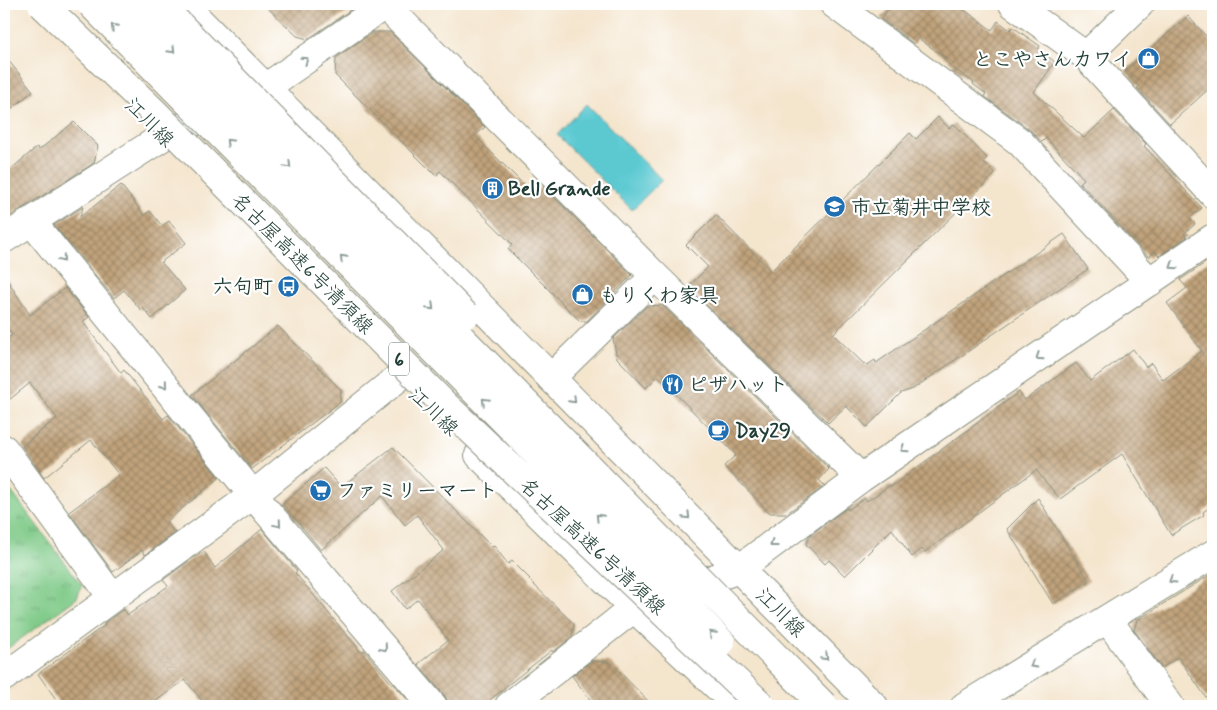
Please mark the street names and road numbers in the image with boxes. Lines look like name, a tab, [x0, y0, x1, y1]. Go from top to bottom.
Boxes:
street label: 江川線	[118, 92, 180, 154]
street label: 名古屋高速6号清須線	[225, 187, 379, 341]
road number: 6	[389, 342, 409, 376]
street label: 江川線	[402, 382, 464, 443]
street label: 名古屋高速6号清須線	[513, 472, 671, 622]
street label: 江川線	[749, 582, 811, 644]

